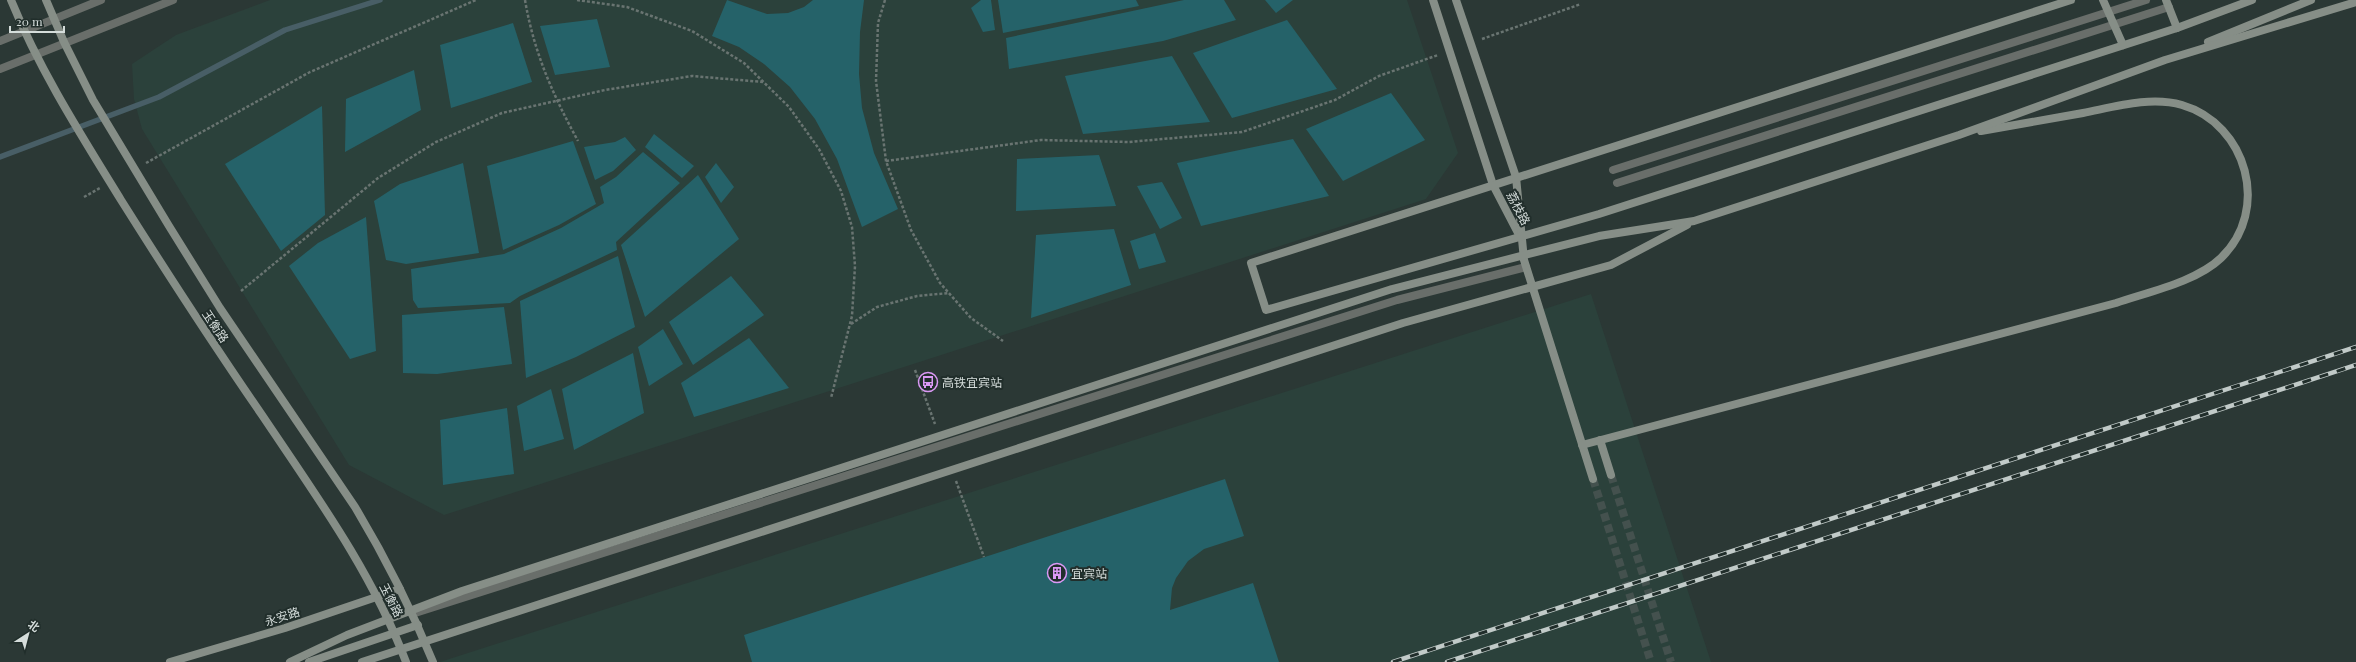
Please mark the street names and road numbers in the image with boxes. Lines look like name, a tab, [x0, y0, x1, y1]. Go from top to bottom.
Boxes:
street label: 荔枝路	[1504, 188, 1534, 228]
street label: 玉衡路	[199, 307, 233, 345]
street label: 玉衡路	[377, 580, 407, 620]
street label: 永安路	[262, 603, 302, 629]

